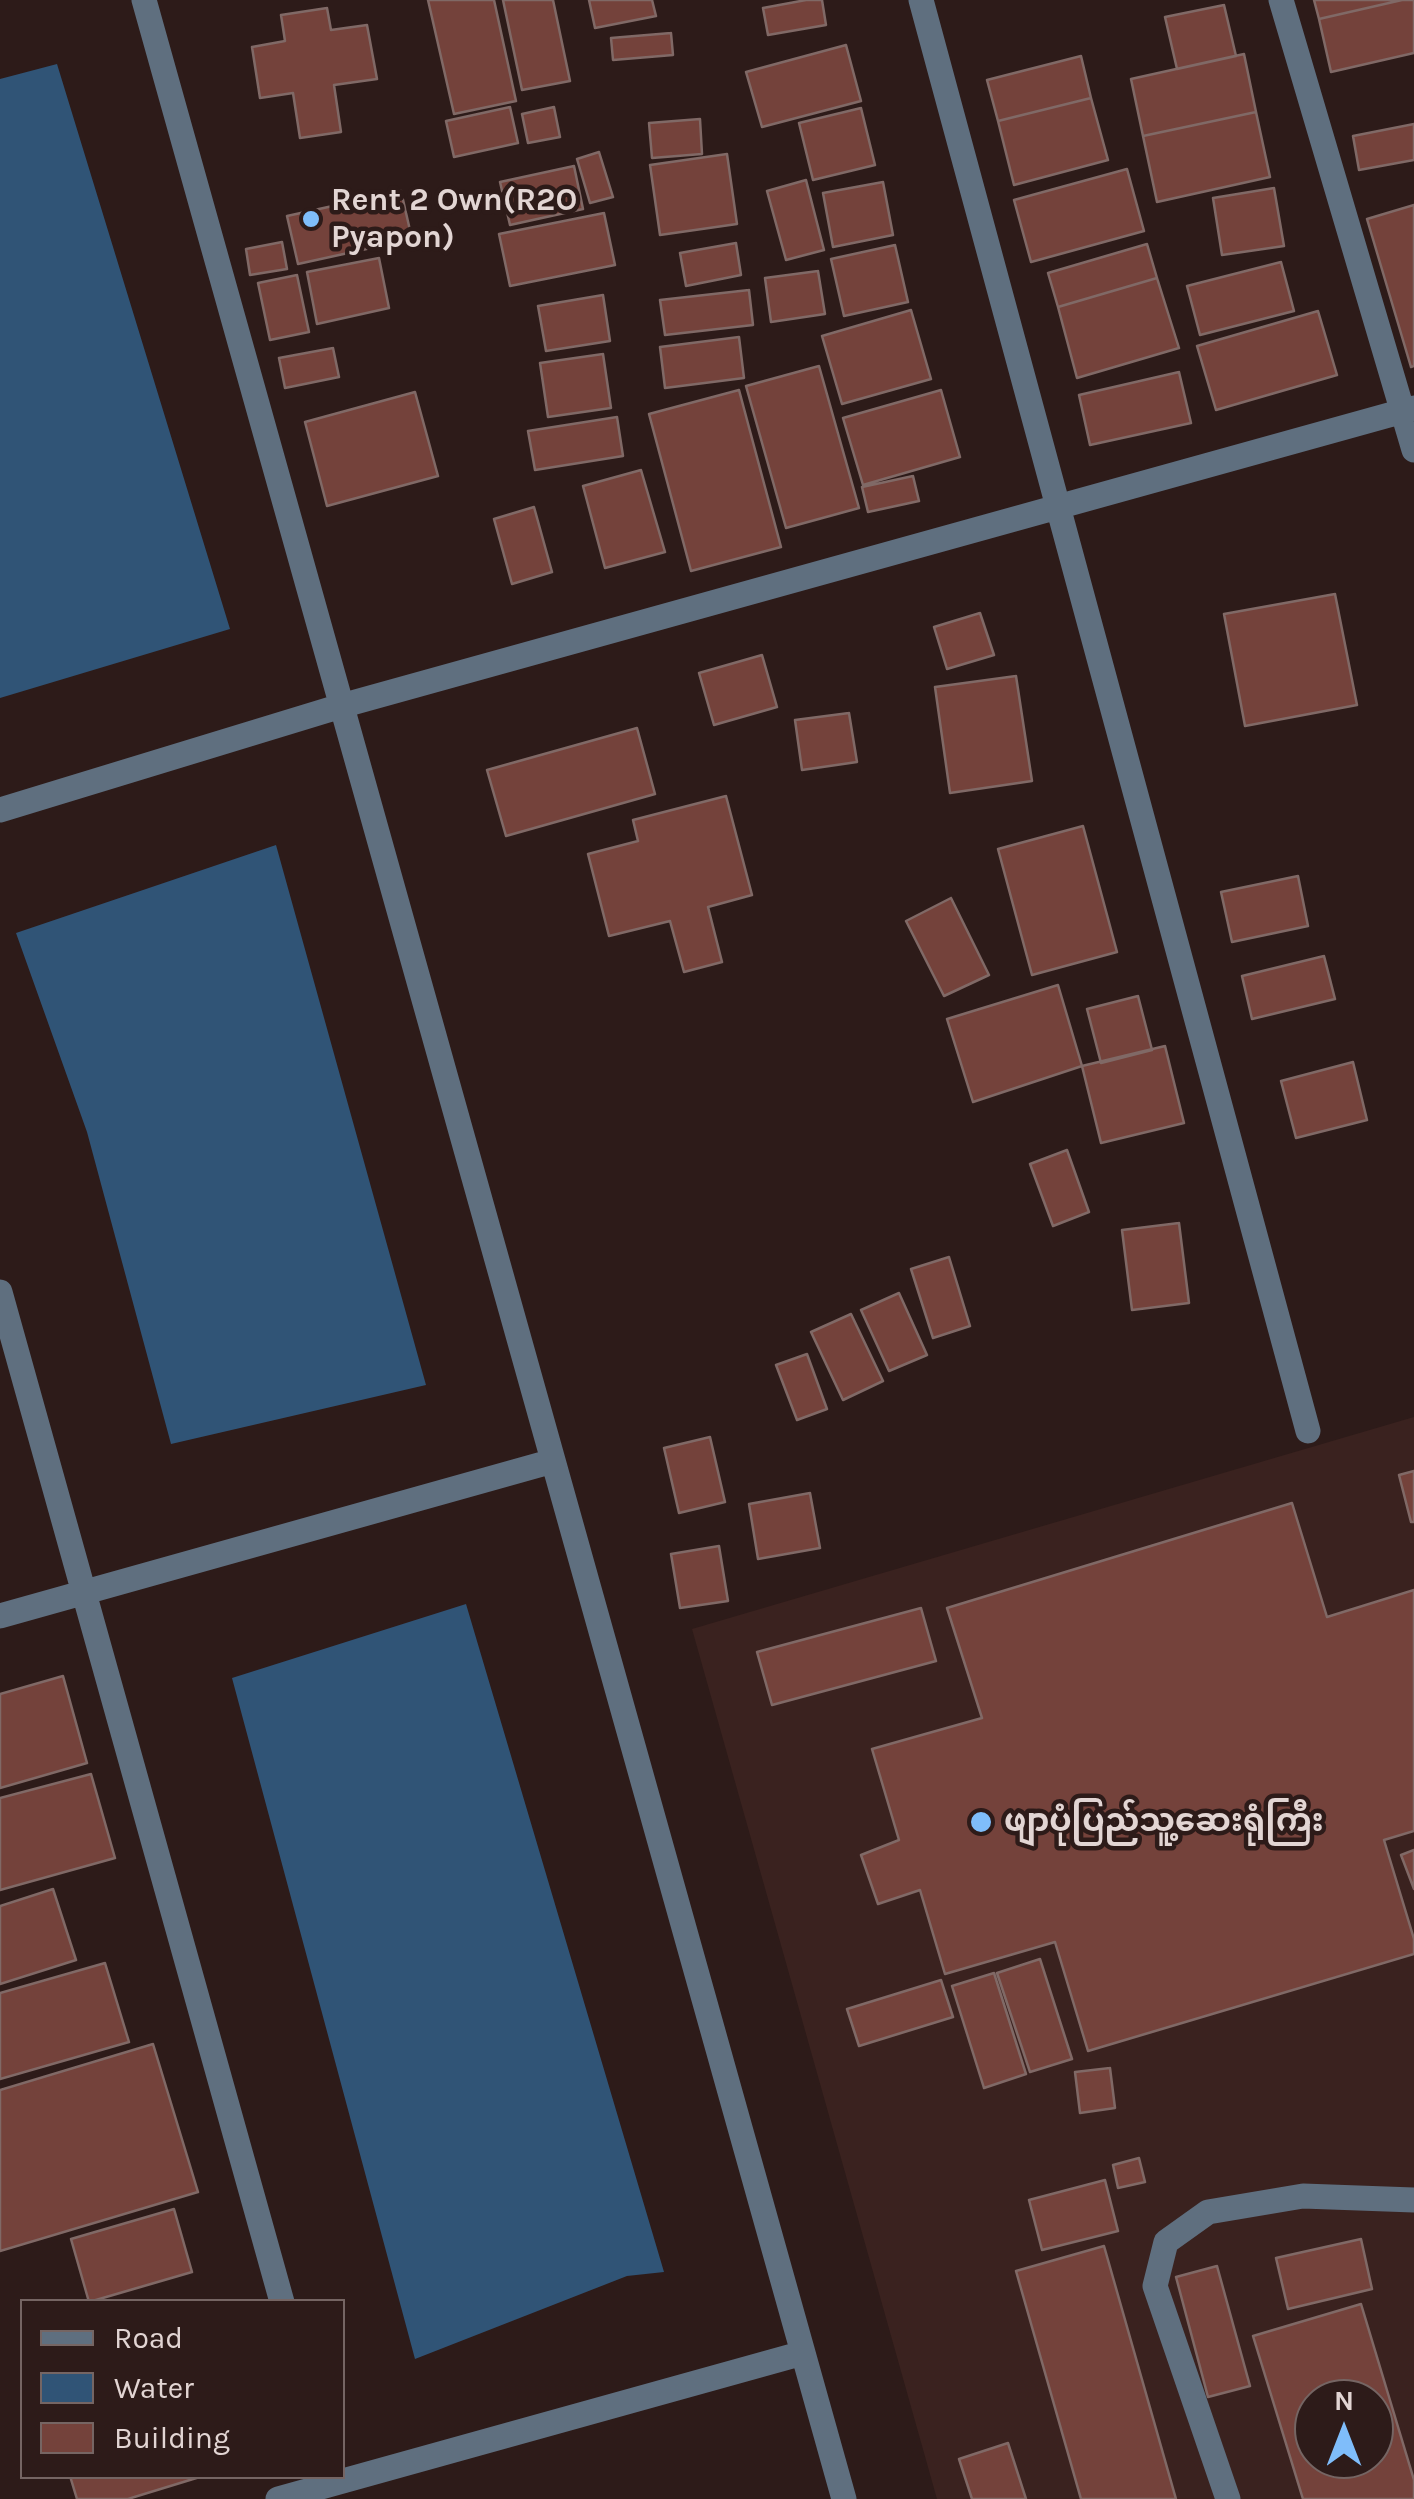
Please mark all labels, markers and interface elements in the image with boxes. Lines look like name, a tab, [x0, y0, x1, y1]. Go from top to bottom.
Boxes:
place label: Rent 2 Own(R2O Pyapon)	[331, 182, 577, 257]
marker: Rent 2 Own(R2O Pyapon)	[300, 208, 322, 230]
place label: ဖျာပုံပြည်သူ့ဆေးရုံကြီး	[1004, 1803, 1324, 1841]
marker: ဖျာပုံပြည်သူ့ဆေးရုံကြီး	[968, 1809, 994, 1835]
legend	[20, 2299, 345, 2479]
text: Road	[114, 2320, 183, 2356]
text: Water	[114, 2370, 194, 2406]
north arrow	[1294, 2379, 1394, 2479]
text: N	[1334, 2384, 1354, 2417]
text: Building	[114, 2420, 230, 2456]

